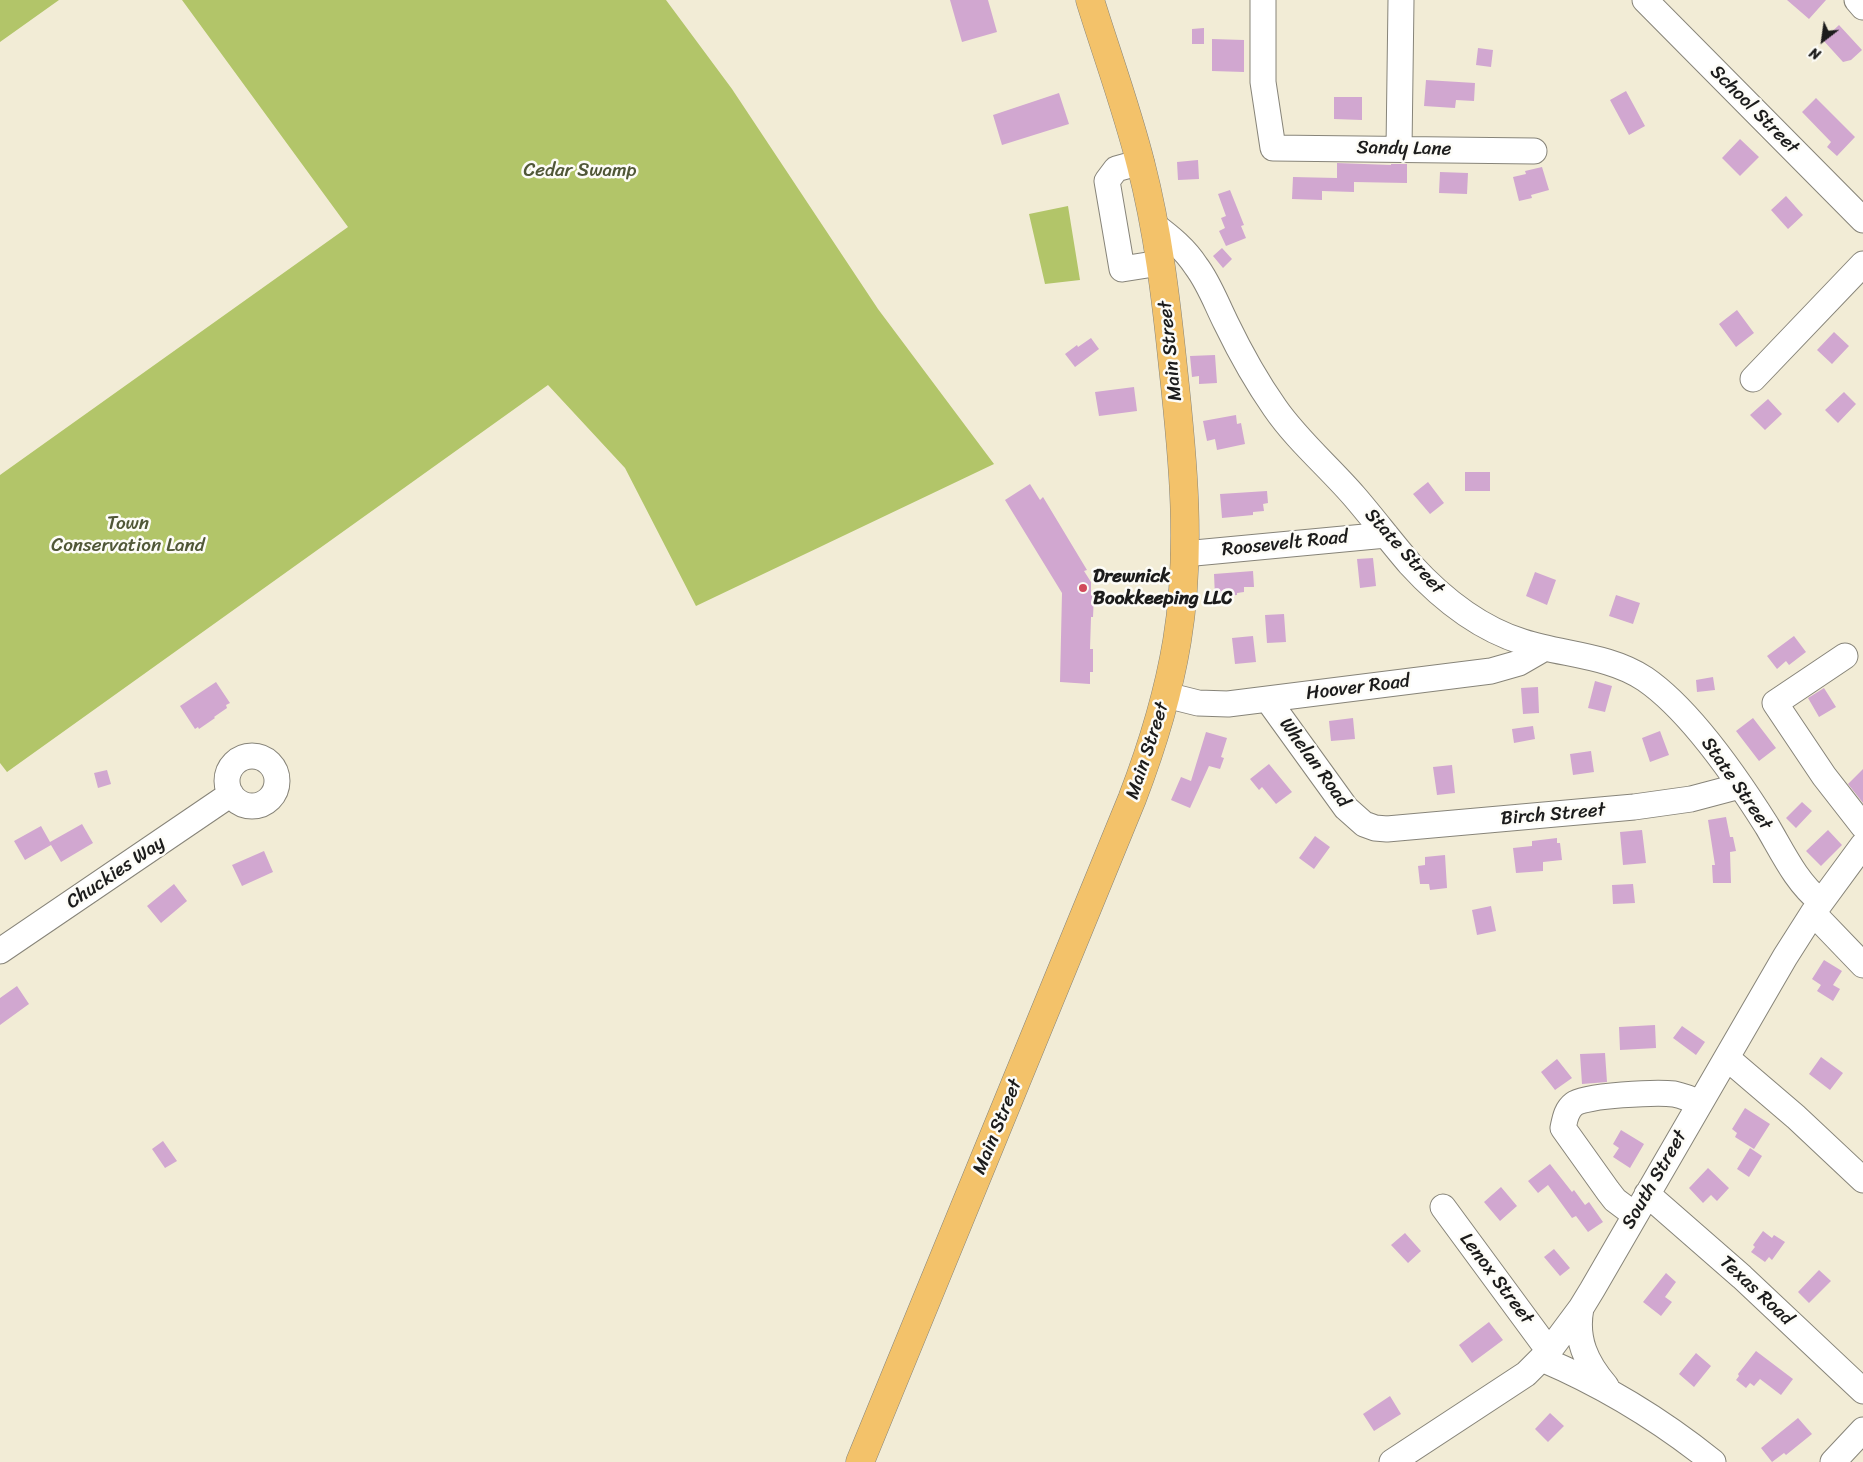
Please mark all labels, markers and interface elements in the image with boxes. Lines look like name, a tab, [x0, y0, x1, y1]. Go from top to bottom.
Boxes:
north arrow	[1798, 15, 1848, 65]
text: N	[1805, 40, 1826, 67]
street label: School Street	[1705, 61, 1803, 159]
street label: Sandy Lane	[1356, 137, 1452, 161]
park label: Cedar Swamp	[523, 160, 637, 182]
street label: Main Street	[1154, 300, 1188, 402]
street label: State Street	[1359, 504, 1449, 600]
park label: Town Conservation Land	[51, 513, 205, 557]
street label: Roosevelt Road	[1221, 526, 1349, 562]
place label: Drewnick Bookkeeping LLC	[1093, 566, 1232, 610]
marker: Drewnick Bookkeeping LLC	[1077, 582, 1089, 594]
street label: Hoover Road	[1305, 670, 1411, 706]
street label: Main Street	[1122, 700, 1174, 802]
street label: Whelan Road	[1274, 714, 1354, 812]
street label: State Street	[1696, 733, 1776, 835]
street label: Birch Street	[1500, 799, 1606, 831]
street label: Chuckies Way	[62, 832, 170, 914]
street label: Main Street	[969, 1076, 1027, 1178]
street label: South Street	[1618, 1127, 1692, 1233]
street label: Lenox Street	[1454, 1229, 1538, 1329]
street label: Texas Road	[1714, 1251, 1798, 1331]

